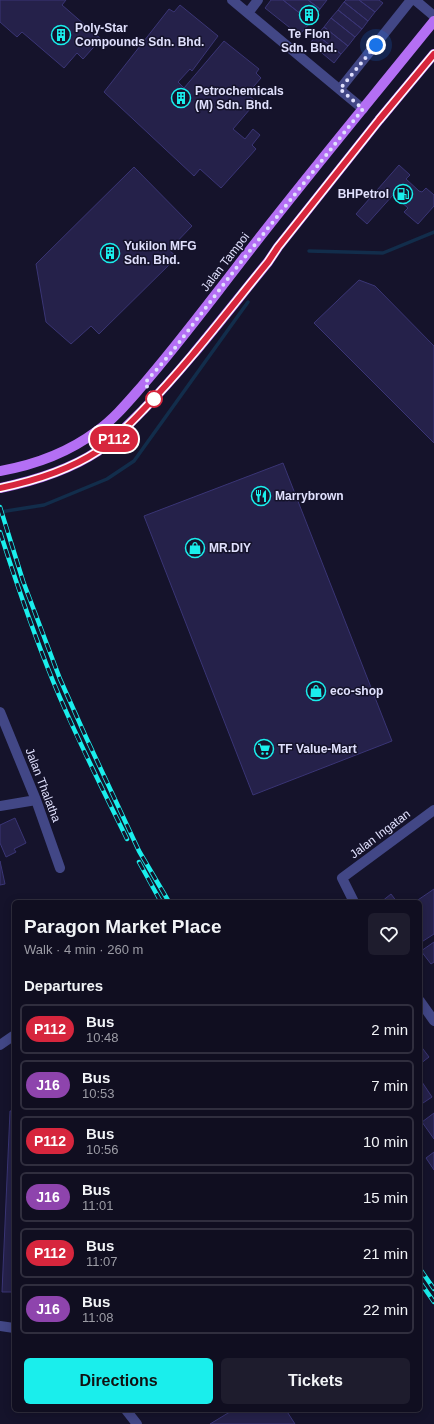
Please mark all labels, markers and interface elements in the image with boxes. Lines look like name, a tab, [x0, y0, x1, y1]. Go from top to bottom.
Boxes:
building icon: Te Flon Sdn. Bhd.	[298, 4, 320, 26]
place label: Poly-Star Compounds Sdn. Bhd.	[75, 21, 204, 49]
building icon: Poly-Star Compounds Sdn. Bhd.	[50, 24, 72, 46]
place label: Te Flon Sdn. Bhd.	[281, 27, 337, 55]
your location	[366, 35, 386, 55]
place label: Petrochemicals (M) Sdn. Bhd.	[195, 84, 284, 112]
building icon: Petrochemicals (M) Sdn. Bhd.	[170, 87, 192, 109]
fuel station icon: BHPetrol	[392, 183, 414, 205]
place label: BHPetrol	[338, 187, 389, 201]
street label: Jalan Tampoi	[198, 230, 252, 294]
place label: Yukilon MFG Sdn. Bhd.	[124, 239, 197, 267]
building icon: Yukilon MFG Sdn. Bhd.	[99, 242, 121, 264]
unlabelled marker	[145, 390, 163, 408]
line badge: P112	[86, 426, 142, 452]
text: P112	[98, 431, 130, 447]
restaurant icon: Marrybrown	[250, 485, 272, 507]
place label: Marrybrown	[275, 489, 344, 503]
shop icon: MR.DIY	[184, 537, 206, 559]
place label: MR.DIY	[209, 541, 251, 555]
shop icon: eco-shop	[305, 680, 327, 702]
place label: eco-shop	[330, 684, 383, 698]
supermarket icon: TF Value-Mart	[253, 738, 275, 760]
place label: TF Value-Mart	[278, 742, 357, 756]
street label: Jalan Thalatha	[22, 746, 64, 824]
street label: Jalan Ingatan	[347, 807, 413, 861]
button: heart	[368, 913, 410, 955]
text: Paragon Market Place	[24, 916, 221, 937]
text: Walk · 4 min · 260 m	[24, 942, 143, 957]
text: Departures	[24, 977, 103, 994]
text: Bus	[86, 1013, 114, 1030]
text: P112	[34, 1021, 66, 1037]
text: 2 min	[371, 1021, 408, 1038]
text: 10:48	[86, 1030, 118, 1045]
text: Bus	[82, 1069, 110, 1086]
text: J16	[36, 1077, 60, 1093]
text: 7 min	[371, 1077, 408, 1094]
text: 10:53	[82, 1086, 115, 1101]
text: Bus	[86, 1125, 114, 1142]
text: P112	[34, 1133, 66, 1149]
text: 10 min	[363, 1133, 408, 1150]
text: 10:56	[86, 1142, 118, 1157]
text: Bus	[82, 1181, 110, 1198]
text: J16	[36, 1189, 60, 1205]
text: 15 min	[363, 1189, 408, 1206]
text: 11:01	[82, 1198, 114, 1213]
text: Bus	[86, 1237, 114, 1254]
text: P112	[34, 1245, 66, 1261]
text: 21 min	[363, 1245, 408, 1262]
text: 11:07	[86, 1254, 118, 1269]
text: Bus	[82, 1293, 110, 1310]
text: J16	[36, 1301, 60, 1317]
text: 22 min	[363, 1301, 408, 1318]
text: 11:08	[82, 1310, 114, 1325]
button: Directions	[24, 1358, 213, 1404]
button: Tickets	[221, 1358, 410, 1404]

